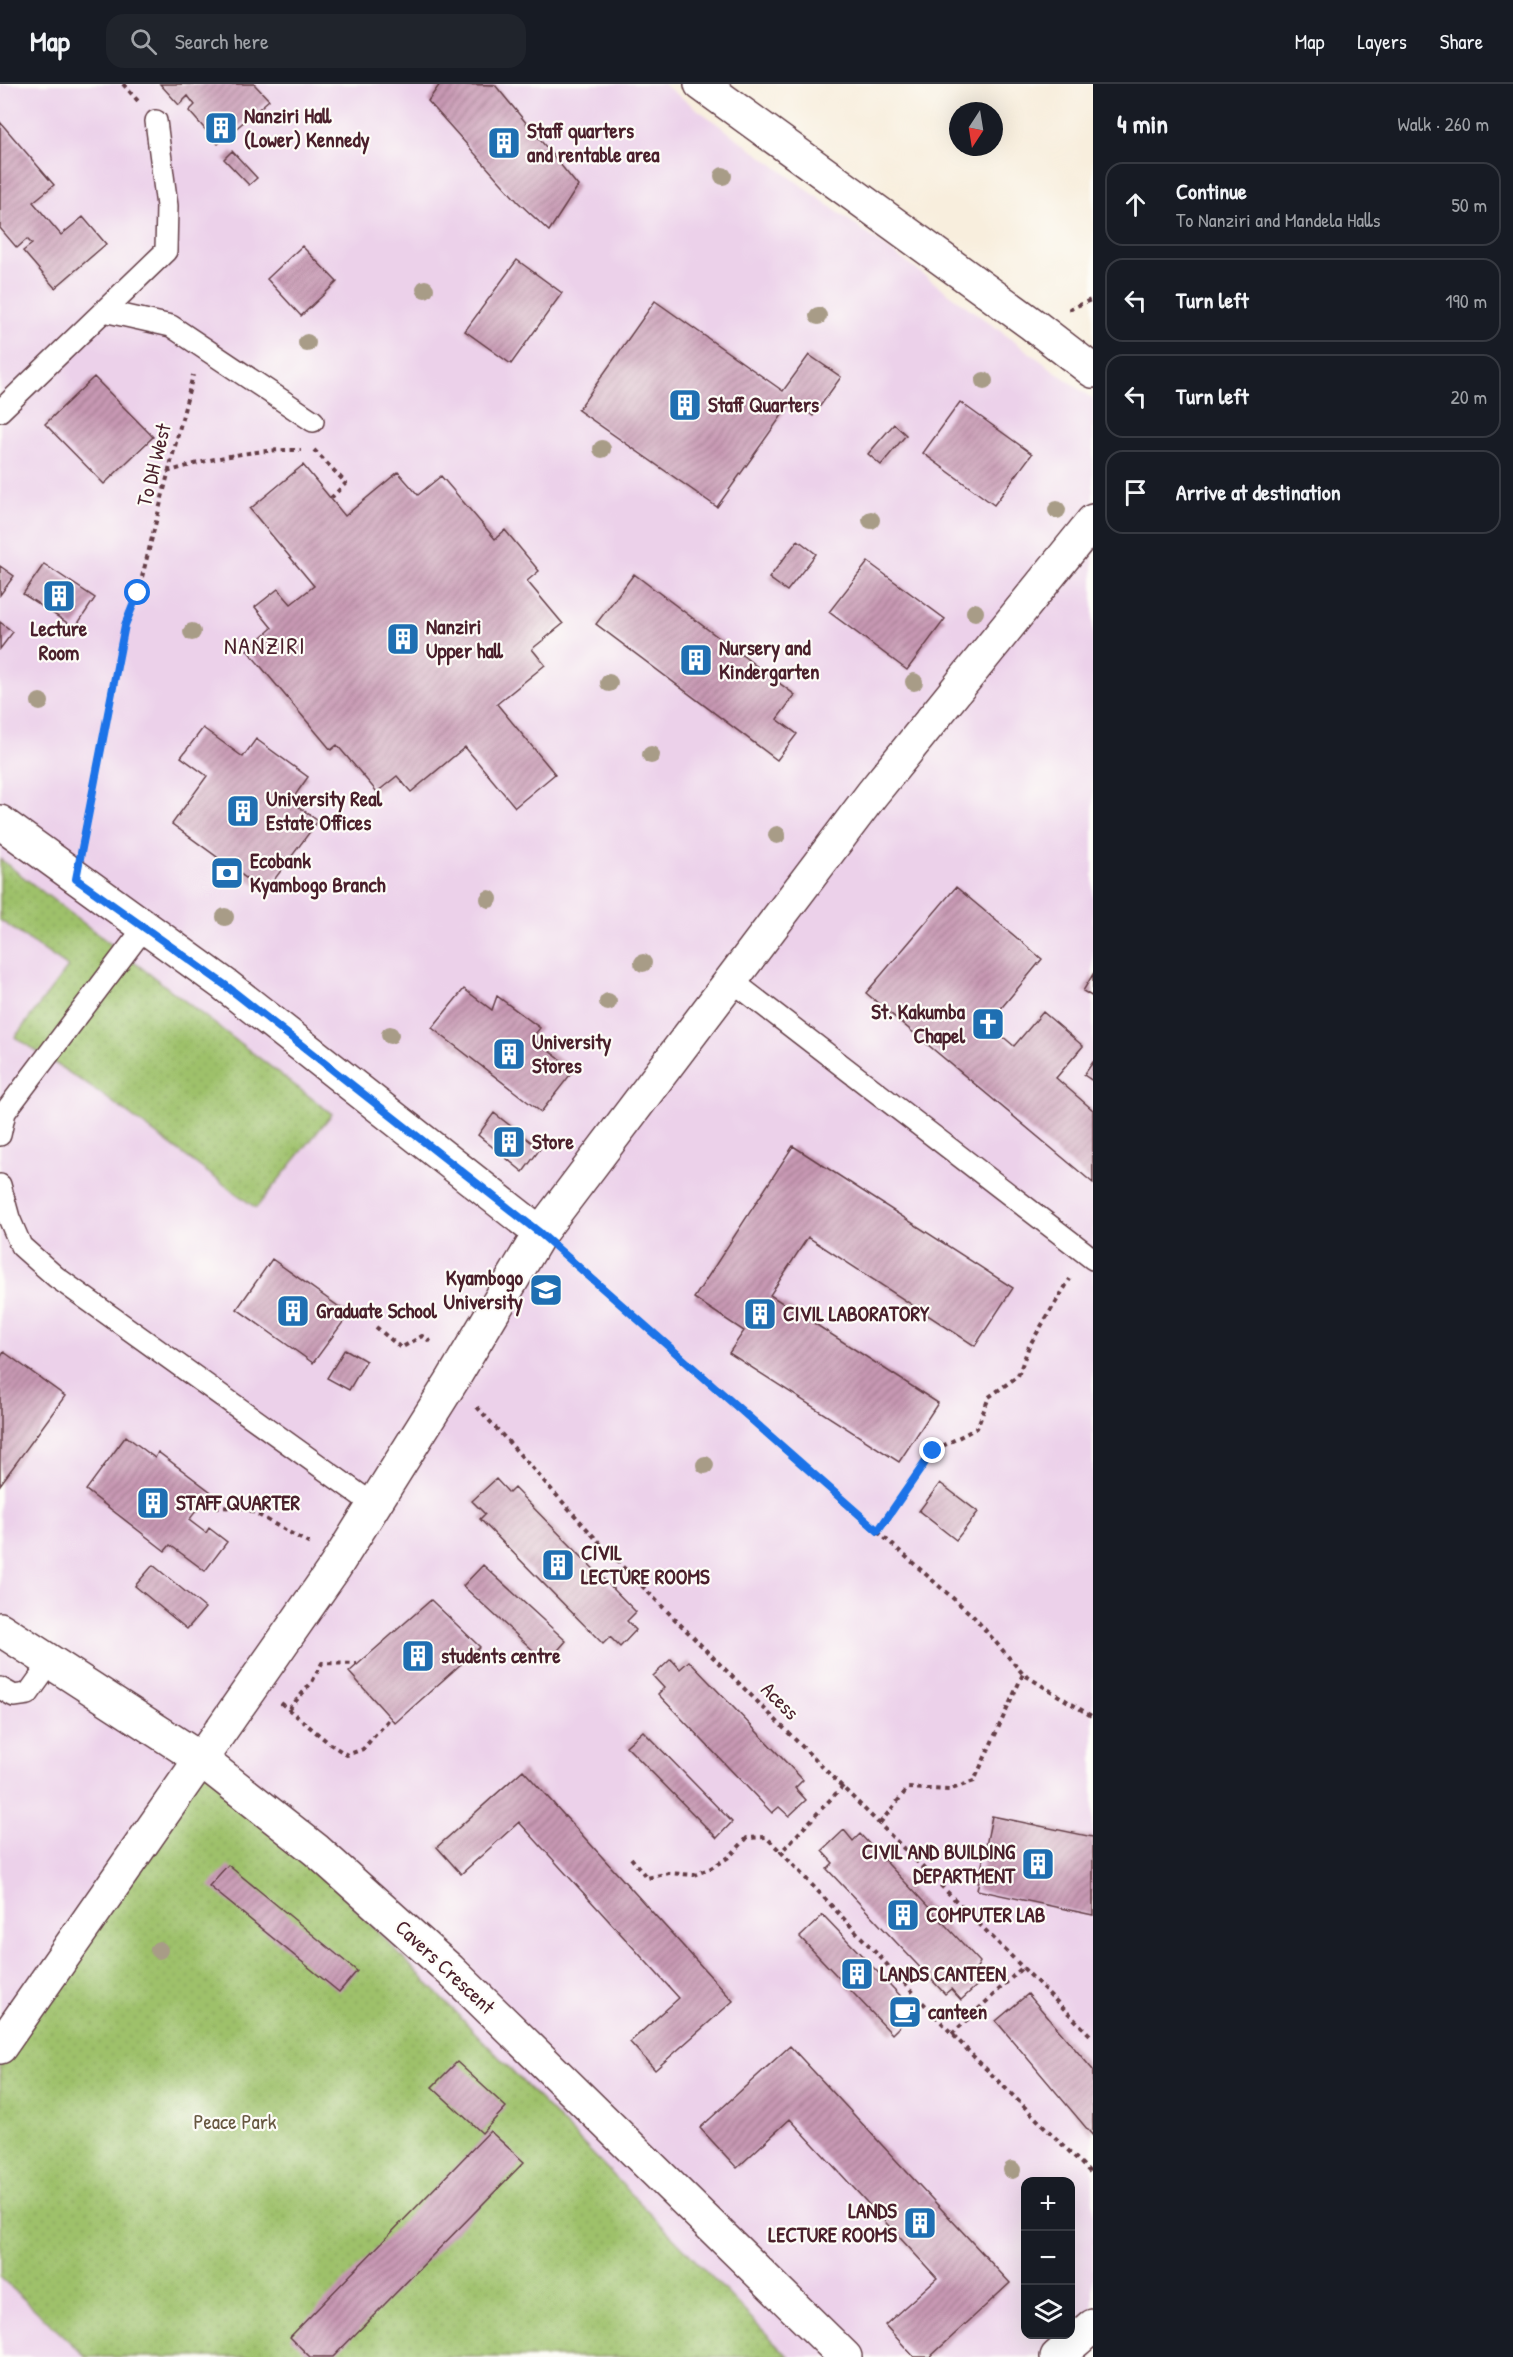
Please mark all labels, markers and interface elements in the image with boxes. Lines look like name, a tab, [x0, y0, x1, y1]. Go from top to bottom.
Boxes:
search box	[106, 14, 526, 68]
text: Map	[30, 22, 70, 60]
icon: search	[127, 25, 160, 58]
text: Search here	[175, 26, 269, 56]
text: Map	[1295, 27, 1324, 56]
text: Layers	[1357, 27, 1407, 56]
text: Share	[1440, 27, 1483, 56]
place label: Nanziri Hall (Lower) Kennedy	[244, 101, 370, 155]
north arrow	[949, 102, 1003, 156]
text: 4 min	[1117, 106, 1168, 141]
building icon: Nanziri Hall (Lower) Kennedy	[203, 110, 239, 146]
text: Walk · 260 m	[1398, 110, 1489, 137]
place label: Staff quarters and rentable area	[527, 116, 660, 169]
building icon: Staff quarters and rentable area	[486, 125, 522, 161]
text: Continue	[1176, 176, 1247, 206]
icon: ahead	[1119, 188, 1152, 221]
text: 50 m	[1451, 191, 1487, 218]
text: To Nanziri and Mandela Halls	[1176, 206, 1380, 233]
icon: left	[1119, 284, 1152, 317]
text: Turn left	[1176, 285, 1249, 315]
text: 190 m	[1445, 287, 1487, 314]
icon: left	[1119, 380, 1152, 413]
text: Turn left	[1176, 381, 1249, 411]
text: 20 m	[1450, 383, 1487, 410]
building icon: Staff Quarters	[667, 387, 703, 423]
place label: Staff Quarters	[708, 390, 819, 419]
street label: To DH West	[129, 420, 178, 509]
icon: arrive	[1119, 476, 1152, 509]
text: Arrive at destination	[1176, 477, 1341, 507]
building icon: Lecture Room	[41, 578, 77, 614]
route start	[124, 579, 150, 605]
place label: Nanziri Upper hall	[426, 612, 504, 666]
place label: Lecture Room	[31, 614, 88, 667]
building icon: Nanziri Upper hall	[385, 621, 421, 657]
district label: NANZIRI	[224, 629, 306, 661]
place label: Nursery and Kindergarten	[719, 633, 820, 687]
building icon: Nursery and Kindergarten	[678, 642, 714, 678]
place label: University Real Estate Offices	[266, 784, 382, 837]
building icon: University Real Estate Offices	[225, 793, 261, 829]
place label: Ecobank Kyambogo Branch	[250, 846, 386, 900]
bank icon: Ecobank Kyambogo Branch	[209, 855, 245, 891]
place label: St. Kakumba Chapel	[871, 997, 966, 1051]
church icon: St. Kakumba Chapel	[970, 1006, 1006, 1042]
place label: University Stores	[532, 1027, 612, 1080]
building icon: University Stores	[491, 1036, 527, 1072]
building icon: Store	[491, 1124, 527, 1160]
place label: Store	[532, 1127, 574, 1156]
place label: Kyambogo University	[444, 1263, 524, 1317]
school or university icon: Kyambogo University	[528, 1272, 564, 1308]
building icon: Graduate School	[275, 1293, 311, 1329]
place label: Graduate School	[316, 1296, 437, 1325]
building icon: CIVIL LABORATORY	[742, 1296, 778, 1332]
place label: CIVIL LABORATORY	[783, 1299, 930, 1328]
route end	[919, 1437, 945, 1463]
building icon: STAFF QUARTER	[135, 1485, 171, 1521]
place label: STAFF QUARTER	[176, 1488, 300, 1517]
place label: CIVIL LECTURE ROOMS	[581, 1538, 710, 1591]
building icon: CIVIL LECTURE ROOMS	[540, 1547, 576, 1583]
building icon: students centre	[400, 1638, 436, 1674]
place label: students centre	[441, 1641, 561, 1670]
street label: Acess	[755, 1675, 806, 1726]
place label: CIVIL AND BUILDING DEPARTMENT	[862, 1837, 1016, 1890]
building icon: CIVIL AND BUILDING DEPARTMENT	[1020, 1846, 1056, 1882]
building icon: COMPUTER LAB	[885, 1897, 921, 1933]
place label: COMPUTER LAB	[926, 1900, 1046, 1929]
street label: Cavers Crescent	[389, 1913, 502, 2021]
building icon: LANDS CANTEEN	[839, 1956, 875, 1992]
place label: LANDS CANTEEN	[880, 1959, 1006, 1988]
cafe icon: canteen	[887, 1994, 923, 2030]
place label: canteen	[928, 1997, 987, 2026]
park label: Peace Park	[193, 2107, 277, 2136]
map controls	[1021, 2177, 1075, 2339]
button: +	[1021, 2177, 1075, 2231]
place label: LANDS LECTURE ROOMS	[768, 2196, 897, 2249]
building icon: LANDS LECTURE ROOMS	[902, 2205, 938, 2241]
button: −	[1021, 2231, 1075, 2285]
button: layers	[1021, 2285, 1075, 2339]

